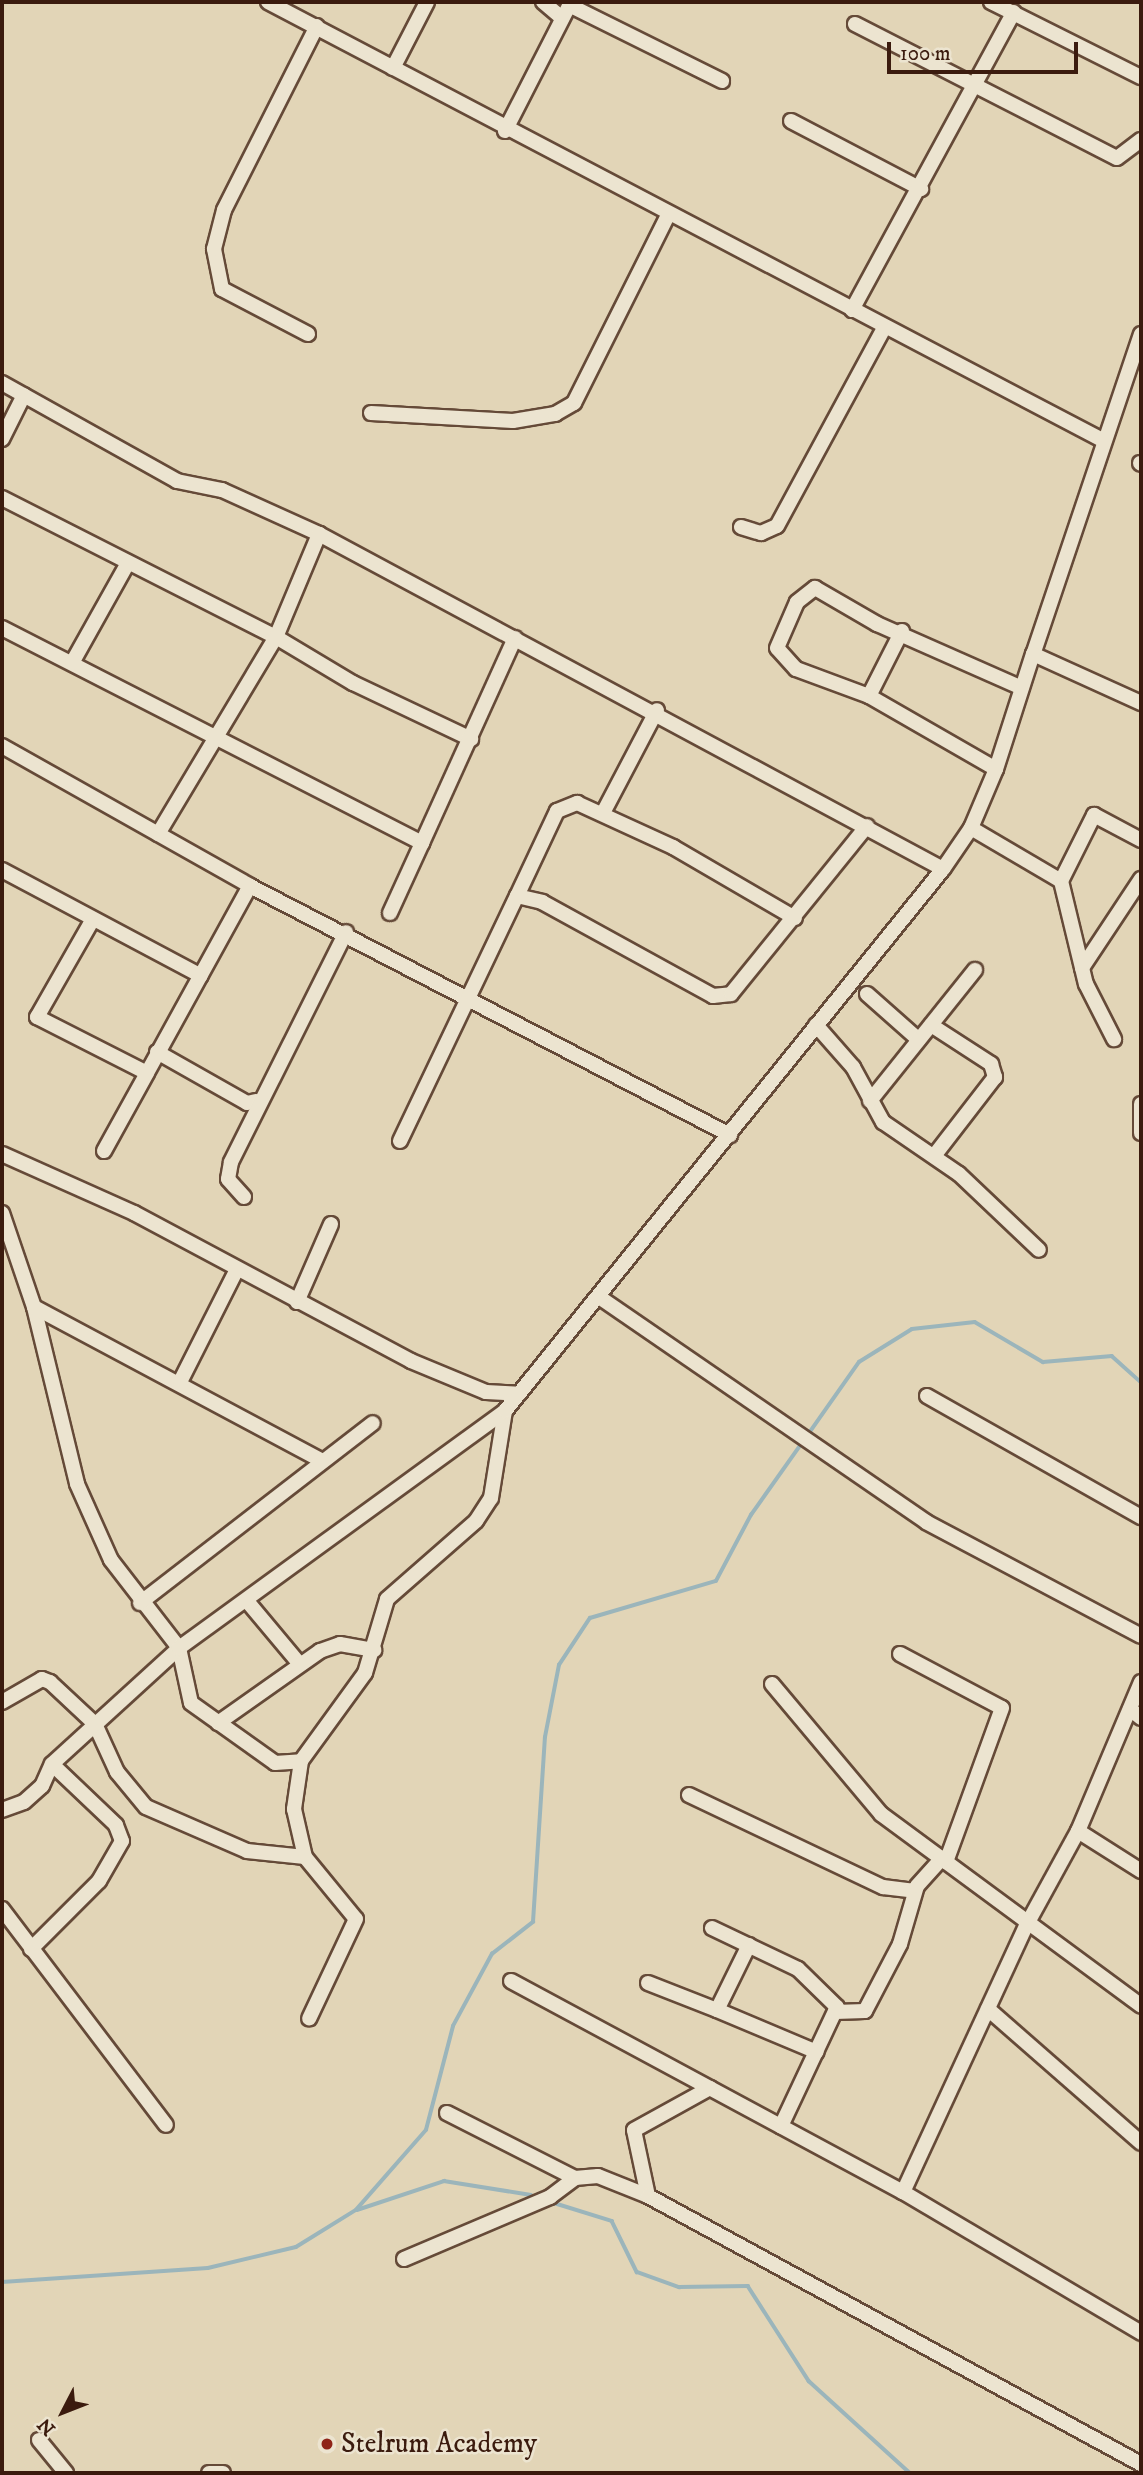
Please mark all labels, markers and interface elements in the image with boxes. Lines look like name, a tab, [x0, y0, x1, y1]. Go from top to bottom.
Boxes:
scale bar	[891, 28, 1082, 72]
text: 100 m	[900, 41, 951, 67]
north arrow	[28, 2377, 98, 2447]
text: N	[33, 2413, 61, 2440]
place label: Stelrum Academy	[341, 2427, 537, 2461]
marker: Stelrum Academy	[319, 2436, 335, 2452]

